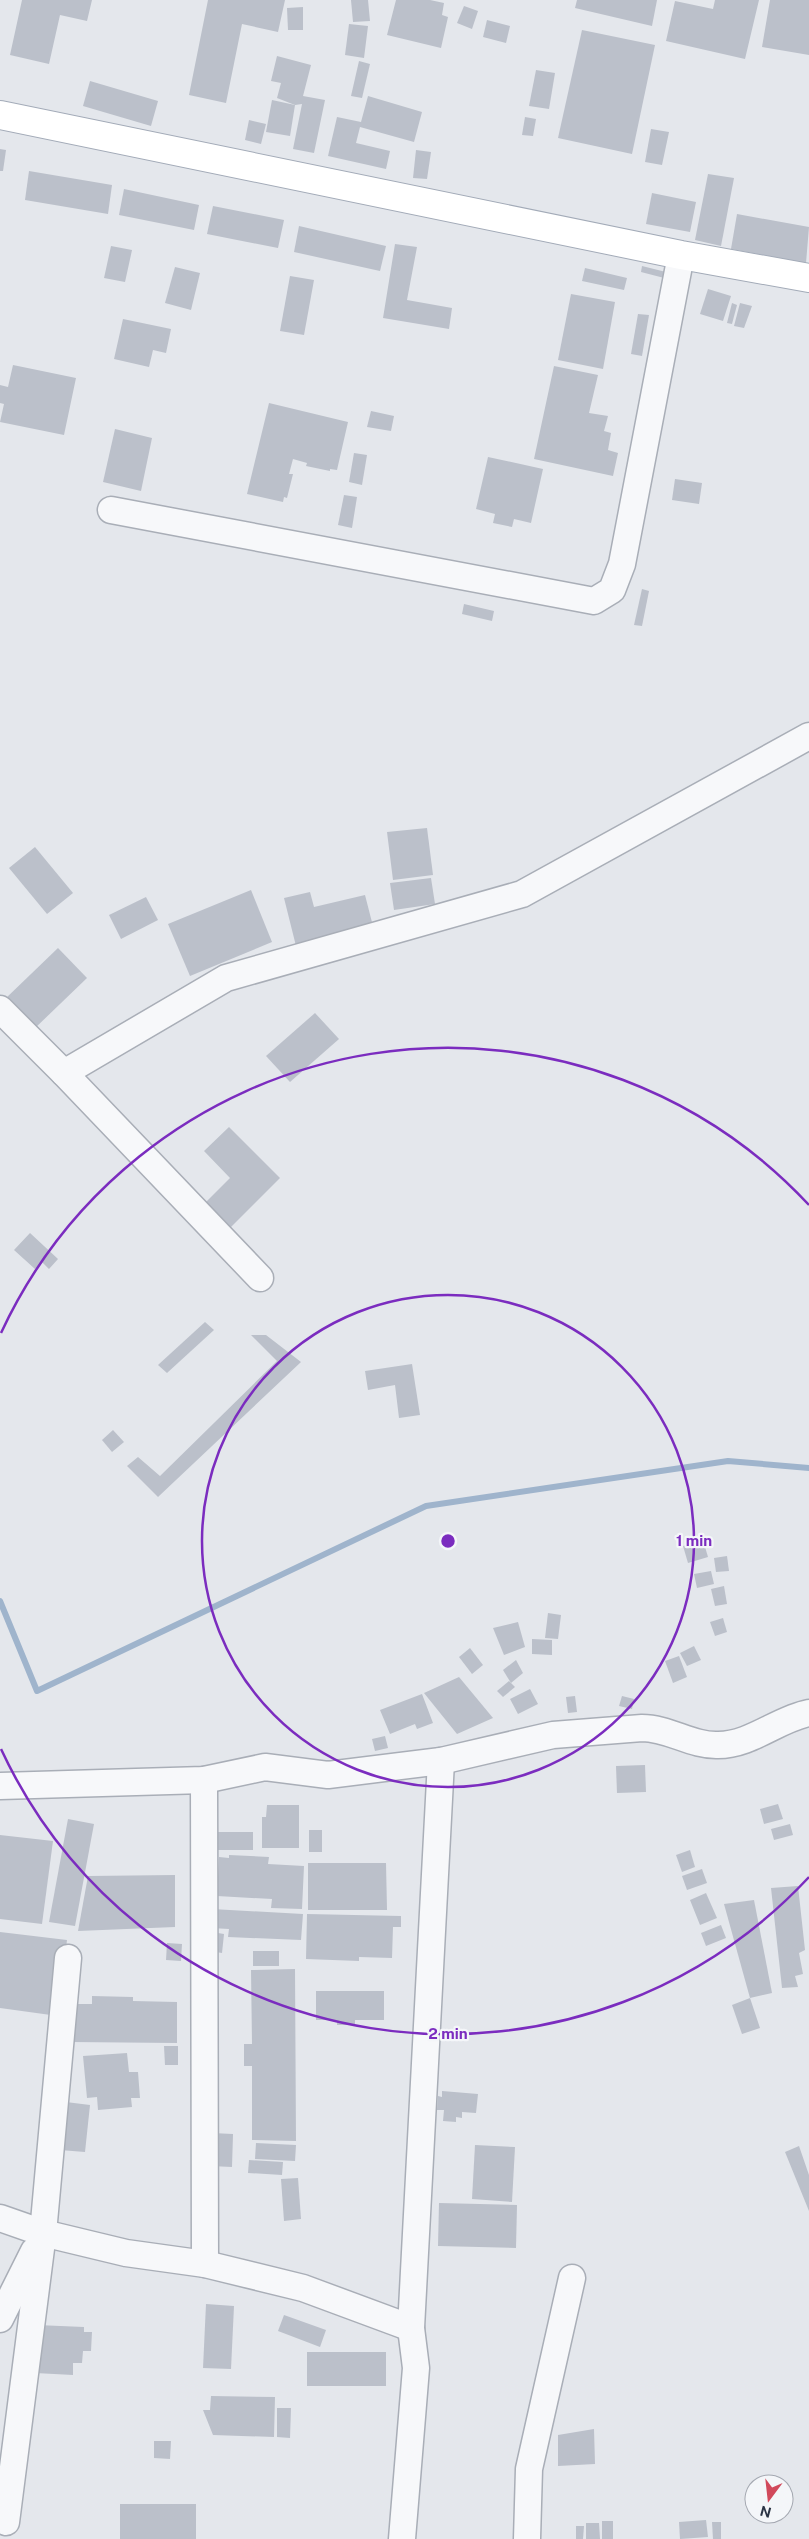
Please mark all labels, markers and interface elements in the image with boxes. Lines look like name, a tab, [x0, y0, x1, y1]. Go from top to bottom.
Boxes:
centre of rings	[439, 1532, 457, 1550]
text: 1 min	[676, 1532, 712, 1549]
text: 2 min	[428, 2025, 468, 2042]
north arrow	[744, 2474, 794, 2524]
text: N	[758, 2502, 773, 2521]

